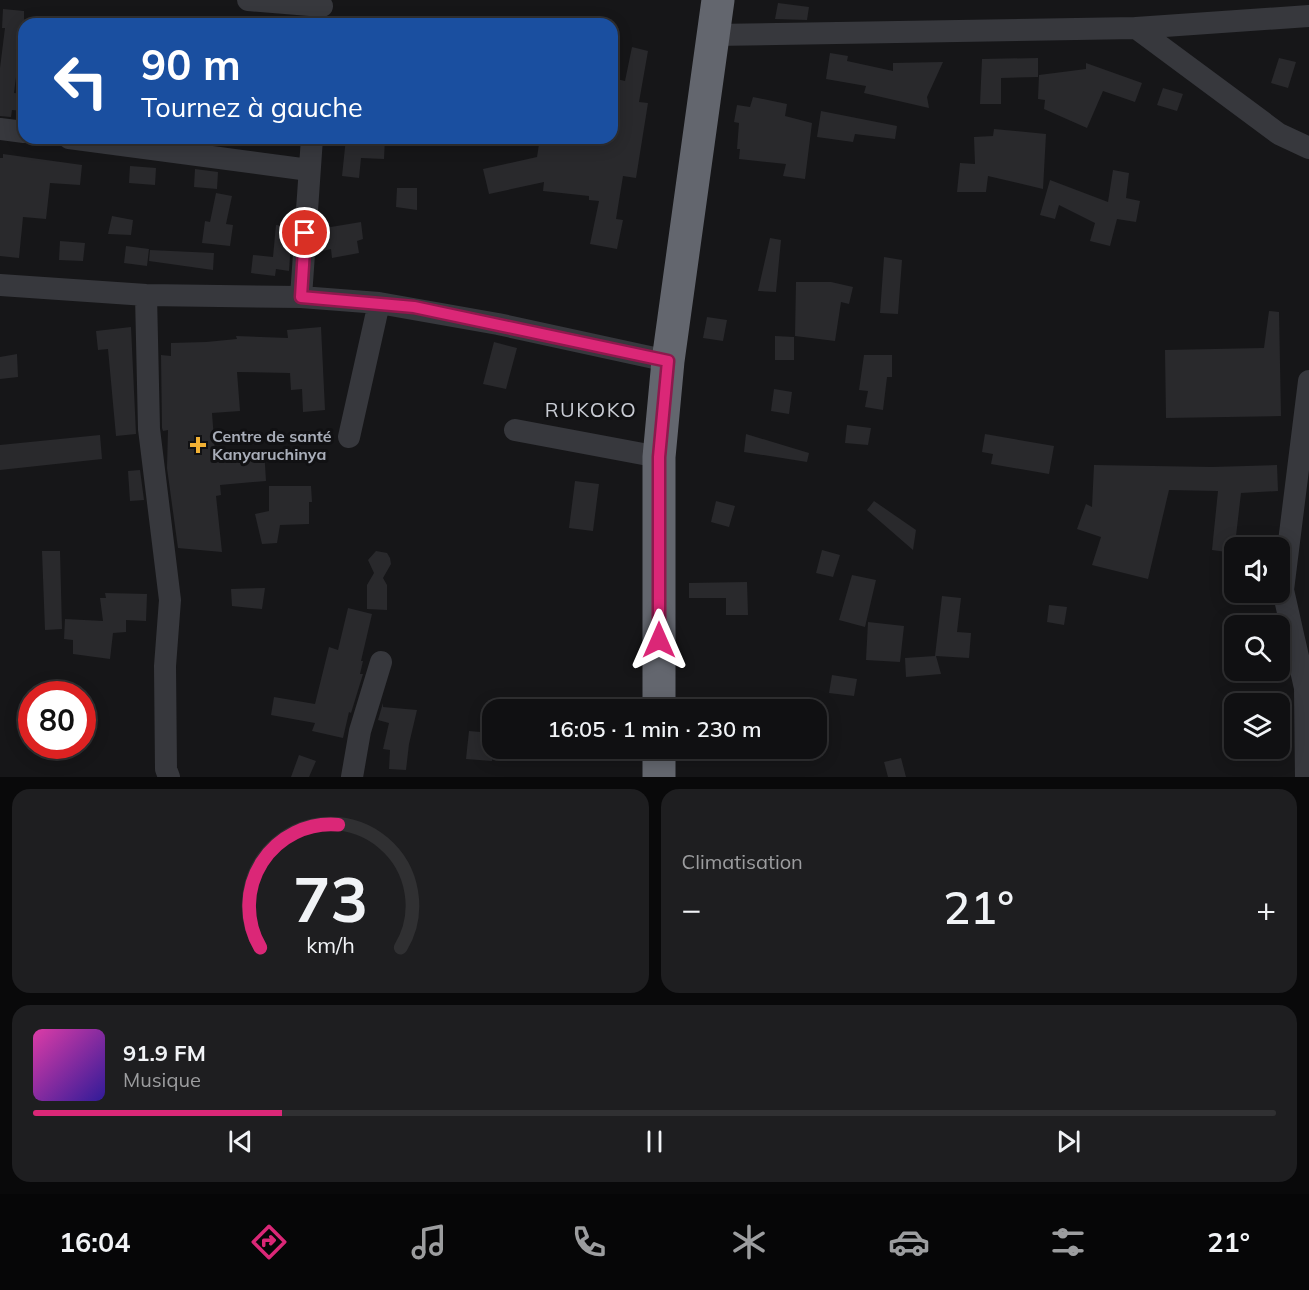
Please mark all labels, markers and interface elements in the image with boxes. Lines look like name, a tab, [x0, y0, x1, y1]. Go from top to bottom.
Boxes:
text: 90 m	[141, 38, 241, 91]
icon: left	[42, 42, 120, 120]
text: Tournez à gauche	[141, 90, 363, 124]
pin	[279, 207, 330, 258]
icon: arrive	[288, 216, 321, 249]
district label: RUKOKO	[545, 397, 637, 422]
place label: Centre de santé Kanyaruchinya	[212, 426, 332, 464]
marker: Centre de santé Kanyaruchinya	[189, 436, 207, 454]
map controls	[1224, 537, 1290, 759]
button: sound	[1224, 537, 1290, 603]
position arrow	[627, 608, 691, 672]
button: search	[1224, 615, 1290, 681]
speed limit sign: 80	[18, 681, 96, 759]
button: layers	[1224, 693, 1290, 759]
text: 16:05 · 1 min · 230 m	[547, 715, 762, 743]
text: Climatisation	[682, 849, 803, 874]
text: 73	[293, 859, 368, 938]
text: 21°	[943, 879, 1014, 935]
text: −	[682, 888, 701, 929]
text: +	[1256, 888, 1276, 929]
text: km/h	[306, 931, 354, 958]
text: 91.9 FM	[123, 1039, 206, 1067]
text: Musique	[123, 1067, 201, 1092]
icon: previous	[224, 1125, 257, 1158]
icon: pause	[638, 1125, 671, 1158]
icon: next	[1052, 1125, 1085, 1158]
icon: directions	[248, 1221, 290, 1263]
icon: music	[408, 1221, 450, 1263]
icon: phone	[568, 1221, 610, 1263]
icon: climate	[728, 1221, 770, 1263]
icon: car	[888, 1221, 930, 1263]
icon: filters	[1047, 1221, 1089, 1263]
text: 16:04	[59, 1225, 130, 1259]
text: 21°	[1207, 1225, 1250, 1259]

